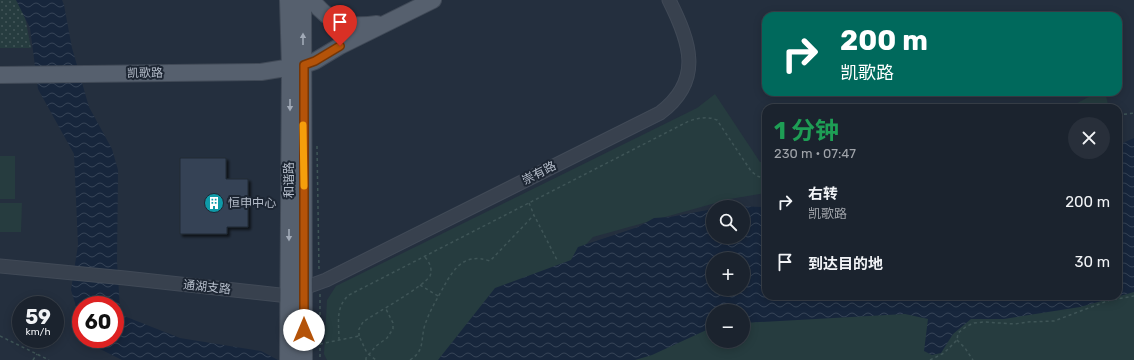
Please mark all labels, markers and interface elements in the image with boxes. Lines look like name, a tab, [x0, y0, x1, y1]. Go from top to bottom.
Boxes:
pin	[323, 5, 357, 46]
icon: arrive	[329, 11, 351, 33]
text: 200 m	[840, 24, 928, 57]
icon: right	[774, 28, 826, 80]
one-way arrow	[300, 32, 306, 45]
text: 凯歌路	[840, 62, 894, 84]
street label: 凯歌路	[127, 66, 163, 80]
one-way arrow	[287, 99, 293, 112]
text: 1 分钟	[774, 117, 839, 145]
button: close	[1068, 117, 1110, 159]
text: 230 m · 07:47	[774, 146, 856, 161]
street label: 崇有路	[520, 159, 558, 187]
street label: 和谐路	[282, 162, 296, 198]
text: 右转	[808, 185, 838, 203]
icon: right	[774, 191, 796, 213]
building icon: 恒申中心	[203, 192, 225, 214]
text: 200 m	[1065, 193, 1110, 211]
place label: 恒申中心	[228, 196, 276, 210]
map controls	[706, 200, 750, 348]
button: search	[706, 200, 750, 244]
text: 凯歌路	[808, 206, 847, 221]
one-way arrow	[286, 229, 292, 242]
icon: arrive	[774, 251, 796, 273]
button: +	[706, 252, 750, 296]
text: 30 m	[1074, 253, 1110, 271]
text: 到达目的地	[808, 255, 883, 273]
street label: 通湖支路	[182, 278, 232, 296]
speed limit sign: 60	[72, 296, 124, 348]
button: −	[706, 304, 750, 348]
text: 59	[25, 305, 51, 329]
position arrow	[283, 309, 325, 351]
text: km/h	[26, 326, 50, 338]

